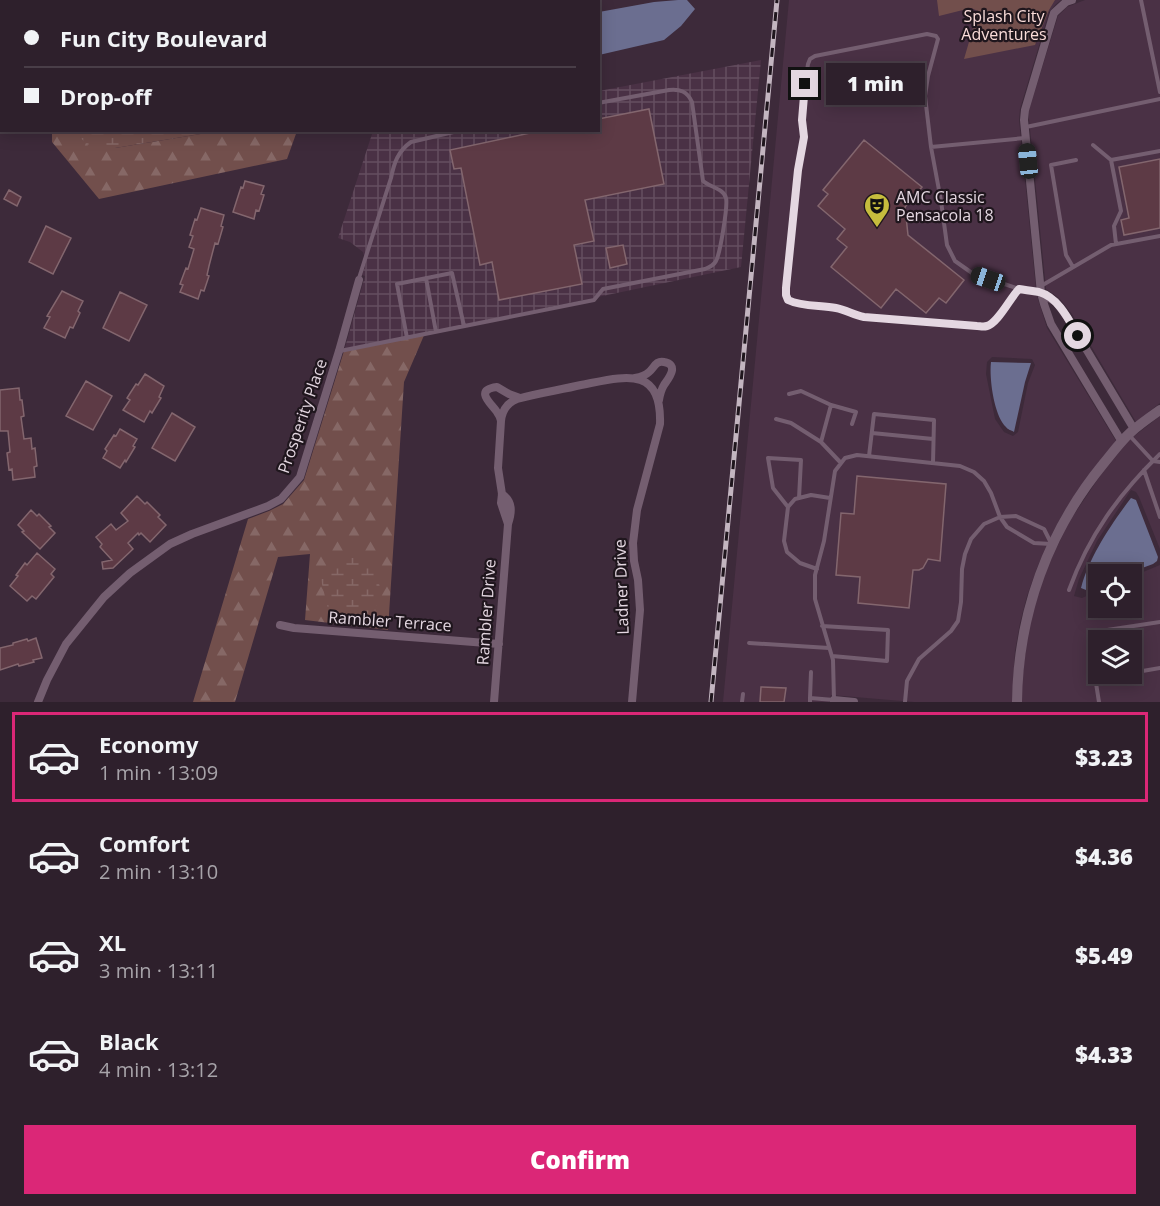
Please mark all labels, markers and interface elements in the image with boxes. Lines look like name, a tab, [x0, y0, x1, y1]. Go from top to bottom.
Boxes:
park label: Splash City Adventures	[961, 5, 1047, 45]
text: Fun City Boulevard	[60, 23, 268, 53]
callout: 1 min	[826, 63, 925, 105]
route end	[791, 70, 818, 97]
text: 1 min	[847, 70, 904, 97]
text: Drop-off	[60, 81, 152, 111]
car	[1017, 142, 1039, 180]
place label: AMC Classic Pensacola 18	[896, 186, 994, 226]
theatre icon: AMC Classic Pensacola 18	[862, 191, 892, 229]
car	[968, 265, 1008, 293]
route start	[1064, 322, 1091, 349]
street label: Prosperity Place	[272, 356, 332, 476]
street label: Ladner Drive	[608, 539, 634, 635]
street label: Rambler Drive	[471, 558, 501, 666]
map controls	[1088, 564, 1142, 684]
button: locate	[1088, 564, 1142, 618]
street label: Rambler Terrace	[328, 606, 452, 636]
button: layers	[1088, 630, 1142, 684]
text: Economy	[99, 729, 198, 759]
icon: car	[27, 730, 81, 784]
text: $3.23	[1075, 742, 1133, 772]
text: 1 min · 13:09	[99, 759, 218, 786]
text: Comfort	[99, 828, 190, 858]
icon: car	[27, 829, 81, 883]
text: $4.36	[1075, 841, 1133, 871]
text: 2 min · 13:10	[99, 858, 218, 885]
text: XL	[99, 927, 126, 957]
icon: car	[27, 928, 81, 982]
text: $5.49	[1075, 940, 1133, 970]
text: 3 min · 13:11	[99, 957, 218, 984]
text: Black	[99, 1026, 159, 1056]
icon: car	[27, 1027, 81, 1081]
text: $4.33	[1075, 1039, 1133, 1069]
text: 4 min · 13:12	[99, 1056, 218, 1083]
button: Confirm	[24, 1125, 1136, 1194]

